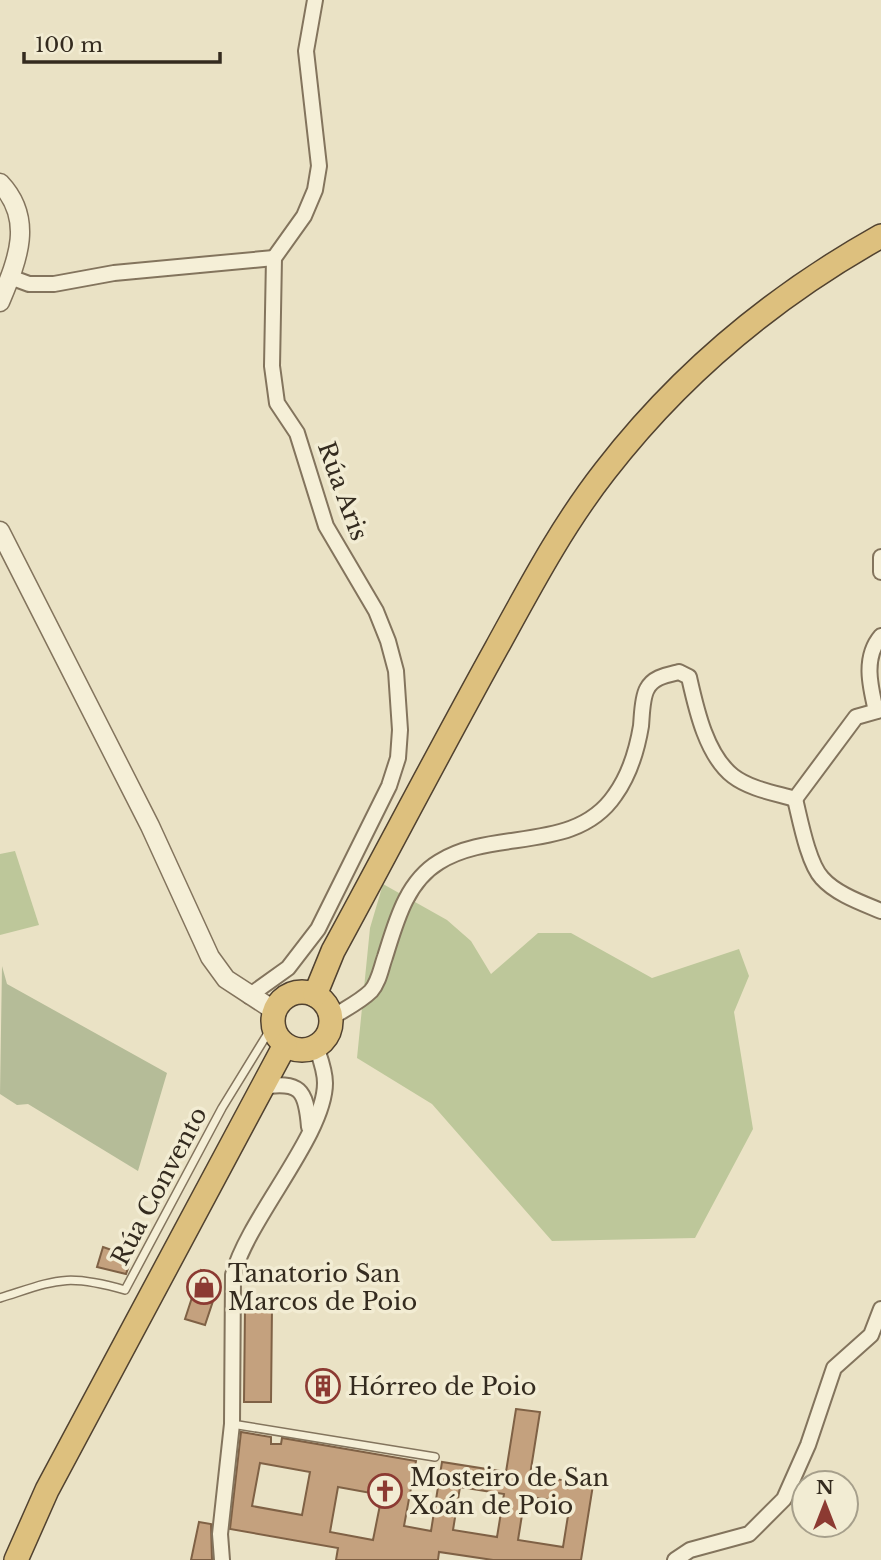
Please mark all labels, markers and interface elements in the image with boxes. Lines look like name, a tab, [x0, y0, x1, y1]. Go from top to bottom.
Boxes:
scale bar	[24, 21, 220, 65]
text: 100 m	[35, 32, 103, 58]
street label: Rúa Aris	[312, 438, 374, 544]
street label: Rúa Convento	[105, 1102, 213, 1270]
place label: Tanatorio San Marcos de Poio	[228, 1259, 417, 1316]
shop icon: Tanatorio San Marcos de Poio	[185, 1268, 223, 1306]
building icon: Hórreo de Poio	[304, 1367, 342, 1405]
place label: Hórreo de Poio	[348, 1372, 536, 1401]
place label: Mosteiro de San Xoán de Poio	[410, 1463, 609, 1520]
north arrow	[790, 1469, 860, 1539]
church icon: Mosteiro de San Xoán de Poio	[366, 1472, 404, 1510]
text: N	[816, 1476, 834, 1499]

